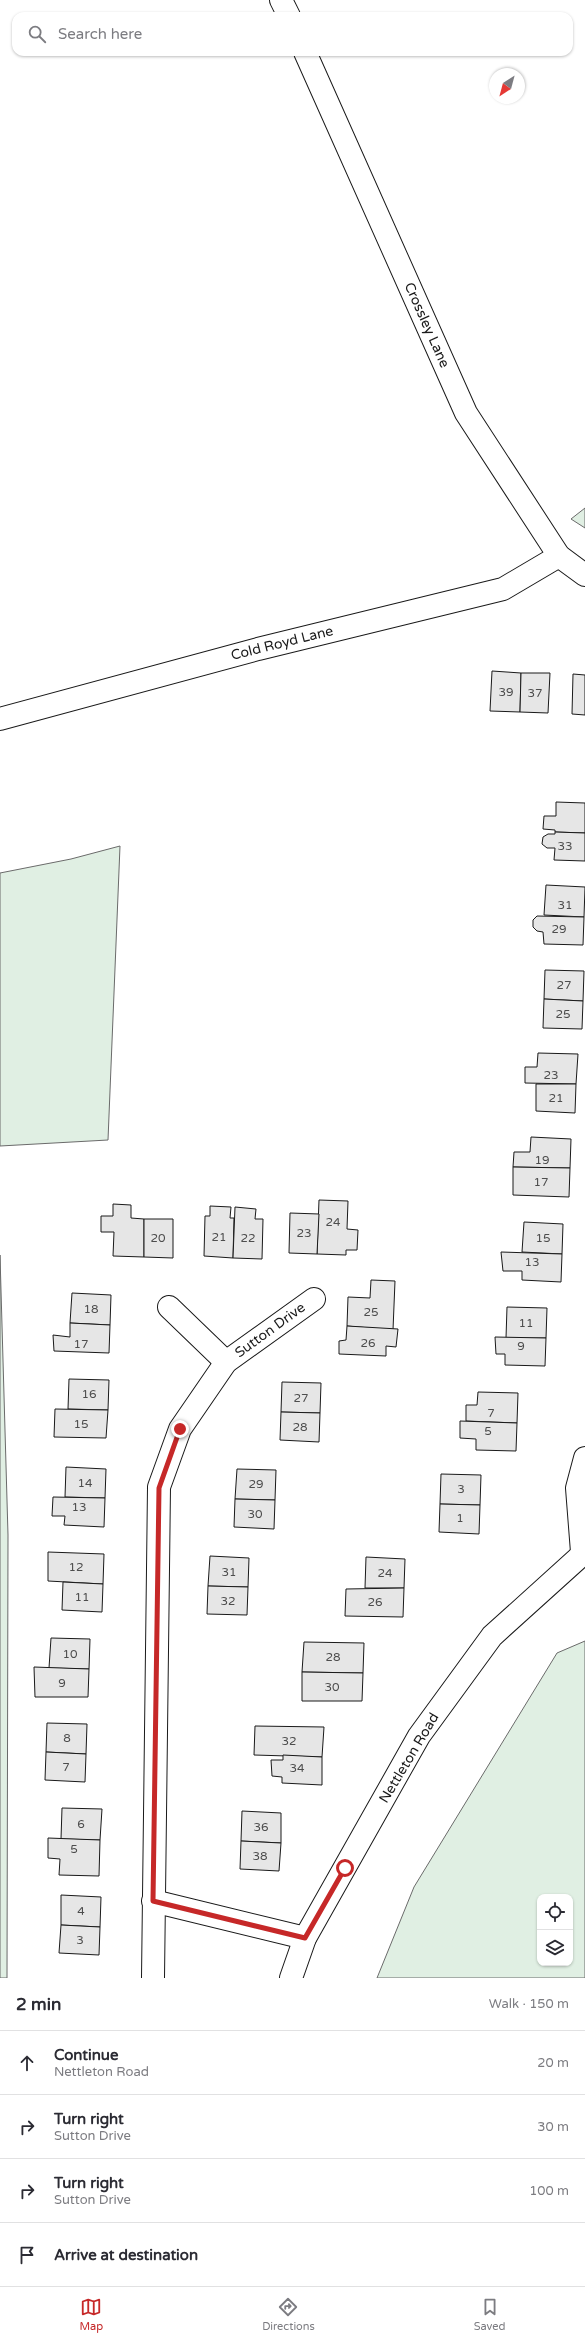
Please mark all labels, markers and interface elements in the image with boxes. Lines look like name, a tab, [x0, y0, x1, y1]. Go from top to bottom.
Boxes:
search box	[12, 12, 573, 56]
icon: search	[26, 23, 48, 45]
text: Search here	[58, 25, 142, 43]
north arrow	[489, 68, 525, 104]
street label: Crossley Lane	[401, 280, 453, 370]
street label: Cold Royd Lane	[229, 622, 335, 664]
house number: 39	[498, 685, 514, 699]
house number: 37	[527, 686, 543, 700]
house number: 33	[557, 839, 573, 853]
house number: 31	[557, 898, 573, 912]
house number: 29	[551, 922, 567, 936]
house number: 27	[556, 978, 572, 992]
house number: 25	[555, 1007, 571, 1021]
house number: 23	[543, 1068, 559, 1082]
house number: 21	[548, 1091, 564, 1105]
house number: 19	[534, 1153, 550, 1167]
house number: 17	[533, 1175, 549, 1189]
house number: 24	[325, 1215, 341, 1229]
house number: 23	[296, 1226, 312, 1240]
house number: 21	[211, 1230, 227, 1244]
house number: 20	[150, 1231, 166, 1245]
house number: 22	[240, 1231, 256, 1245]
house number: 15	[535, 1231, 551, 1245]
house number: 13	[524, 1255, 540, 1269]
street label: Sutton Drive	[232, 1299, 309, 1361]
house number: 18	[83, 1302, 99, 1316]
house number: 25	[363, 1305, 379, 1319]
house number: 11	[518, 1316, 534, 1330]
house number: 26	[360, 1336, 376, 1350]
house number: 17	[73, 1337, 89, 1351]
house number: 9	[517, 1339, 525, 1353]
house number: 16	[81, 1387, 97, 1401]
house number: 27	[293, 1391, 309, 1405]
house number: 7	[487, 1406, 495, 1420]
house number: 15	[73, 1417, 89, 1431]
route end	[171, 1420, 189, 1438]
house number: 28	[292, 1420, 308, 1434]
house number: 5	[484, 1424, 492, 1438]
house number: 14	[77, 1476, 93, 1490]
house number: 29	[248, 1477, 264, 1491]
house number: 3	[457, 1482, 465, 1496]
house number: 13	[71, 1500, 87, 1514]
house number: 30	[247, 1507, 263, 1521]
house number: 1	[456, 1511, 464, 1525]
house number: 12	[68, 1560, 84, 1574]
house number: 31	[221, 1565, 237, 1579]
house number: 24	[377, 1566, 393, 1580]
house number: 11	[74, 1590, 90, 1604]
house number: 32	[220, 1594, 236, 1608]
house number: 26	[367, 1595, 383, 1609]
house number: 10	[62, 1647, 78, 1661]
house number: 28	[325, 1650, 341, 1664]
house number: 9	[58, 1676, 66, 1690]
house number: 30	[324, 1680, 340, 1694]
street label: Nettleton Road	[375, 1710, 443, 1806]
house number: 8	[63, 1731, 71, 1745]
house number: 32	[281, 1734, 297, 1748]
house number: 7	[62, 1760, 70, 1774]
house number: 34	[289, 1761, 305, 1775]
house number: 6	[77, 1817, 85, 1831]
house number: 36	[253, 1820, 269, 1834]
house number: 5	[70, 1842, 78, 1856]
house number: 38	[252, 1849, 268, 1863]
route start	[336, 1859, 354, 1877]
map controls	[537, 1894, 573, 1966]
button: locate	[537, 1894, 573, 1930]
house number: 4	[77, 1904, 85, 1918]
button: layers	[537, 1930, 573, 1966]
house number: 3	[76, 1933, 84, 1947]
text: 2 min	[16, 1994, 61, 2015]
text: Walk · 150 m	[489, 1996, 569, 2012]
text: Continue	[54, 2046, 118, 2064]
icon: ahead	[16, 2052, 38, 2074]
text: 20 m	[537, 2055, 569, 2071]
text: Nettleton Road	[54, 2064, 149, 2080]
text: Turn right	[54, 2110, 124, 2128]
icon: right	[16, 2116, 38, 2138]
text: 30 m	[537, 2119, 569, 2135]
text: Sutton Drive	[54, 2128, 131, 2144]
text: Turn right	[54, 2174, 124, 2192]
icon: right	[16, 2180, 38, 2202]
text: 100 m	[529, 2183, 569, 2199]
text: Sutton Drive	[54, 2192, 131, 2208]
icon: arrive	[16, 2244, 38, 2266]
text: Arrive at destination	[54, 2246, 198, 2264]
tab: Map	[79, 2296, 103, 2333]
tab: Directions	[262, 2296, 315, 2333]
tab: Saved	[474, 2296, 506, 2333]

